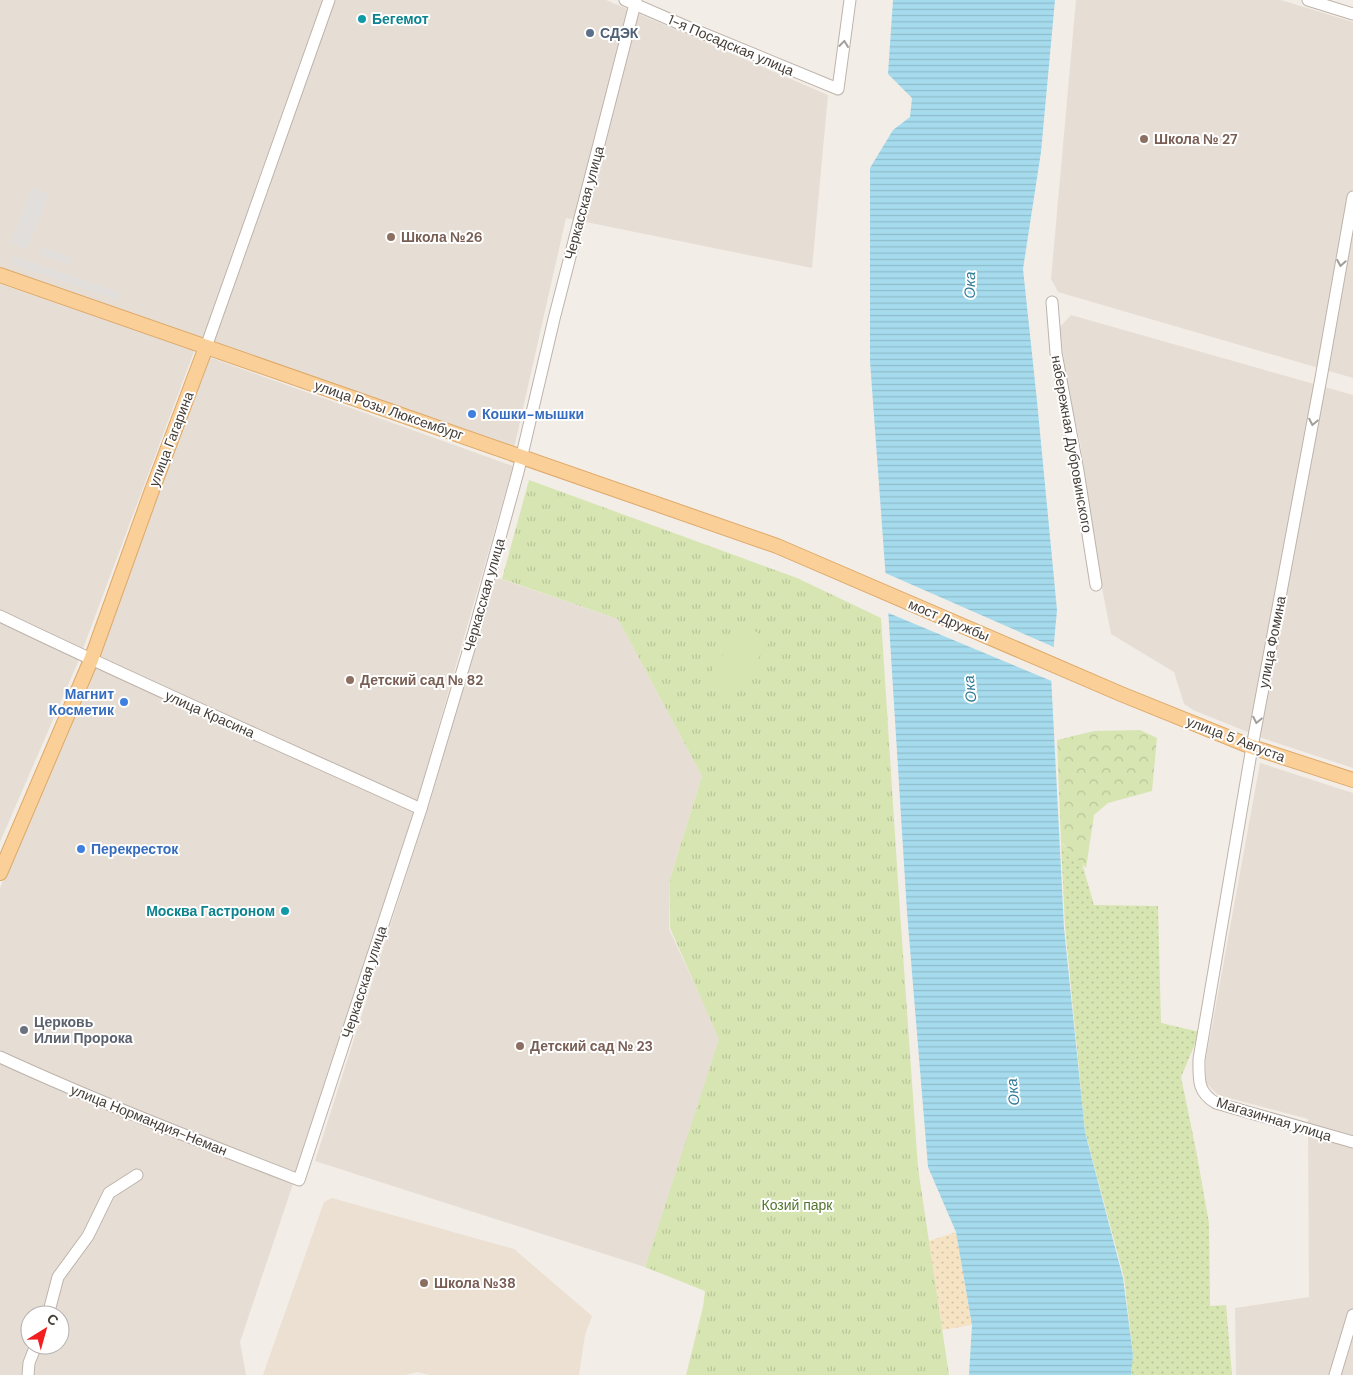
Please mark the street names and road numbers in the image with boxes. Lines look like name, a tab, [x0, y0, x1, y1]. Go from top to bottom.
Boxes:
street label: 1-я Посадская улица	[665, 10, 797, 80]
street label: Черкасская улица	[560, 144, 608, 262]
street label: набережная Дубровинского	[1048, 354, 1097, 534]
street label: улица Розы Люксембург	[312, 376, 466, 444]
street label: улица Гагарина	[145, 389, 197, 489]
street label: Черкасская улица	[459, 536, 509, 654]
street label: улица Фомина	[1254, 594, 1290, 690]
street label: мост Дружбы	[906, 595, 992, 645]
street label: улица Красина	[162, 686, 258, 742]
street label: улица 5 Августа	[1184, 712, 1288, 766]
street label: Черкасская улица	[337, 923, 391, 1040]
street label: улица Нормандия-Неман	[68, 1080, 230, 1160]
street label: Магазинная улица	[1214, 1093, 1334, 1145]

